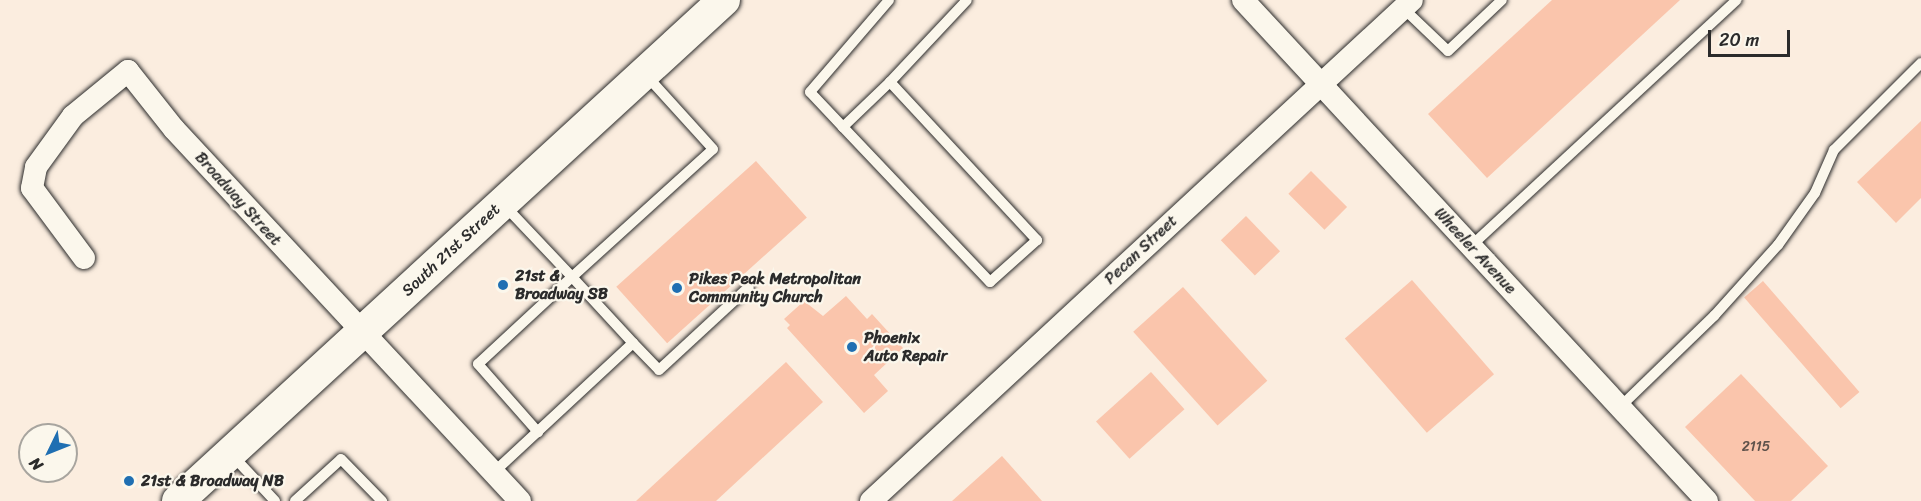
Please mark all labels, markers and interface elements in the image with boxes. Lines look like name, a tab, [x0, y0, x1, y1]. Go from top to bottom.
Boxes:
scale bar	[1711, 18, 1794, 56]
text: 20 m	[1719, 24, 1759, 56]
street label: Broadway Street	[191, 148, 285, 250]
street label: South 21st Street	[398, 200, 504, 300]
street label: Wheeler Avenue	[1430, 204, 1520, 298]
street label: Pecan Street	[1100, 211, 1182, 289]
place label: 21st & Broadway SB	[515, 266, 608, 304]
place label: Pikes Peak Metropolitan Community Church	[689, 269, 862, 307]
marker: 21st & Broadway SB	[496, 278, 510, 292]
marker: Pikes Peak Metropolitan Community Church	[670, 281, 684, 295]
place label: Phoenix Auto Repair	[864, 328, 948, 366]
marker: Phoenix Auto Repair	[845, 340, 859, 354]
north arrow	[18, 423, 78, 483]
house number: 2115	[1742, 439, 1770, 455]
text: N	[22, 450, 50, 478]
place label: 21st & Broadway NB	[141, 471, 284, 491]
marker: 21st & Broadway NB	[122, 474, 136, 488]

